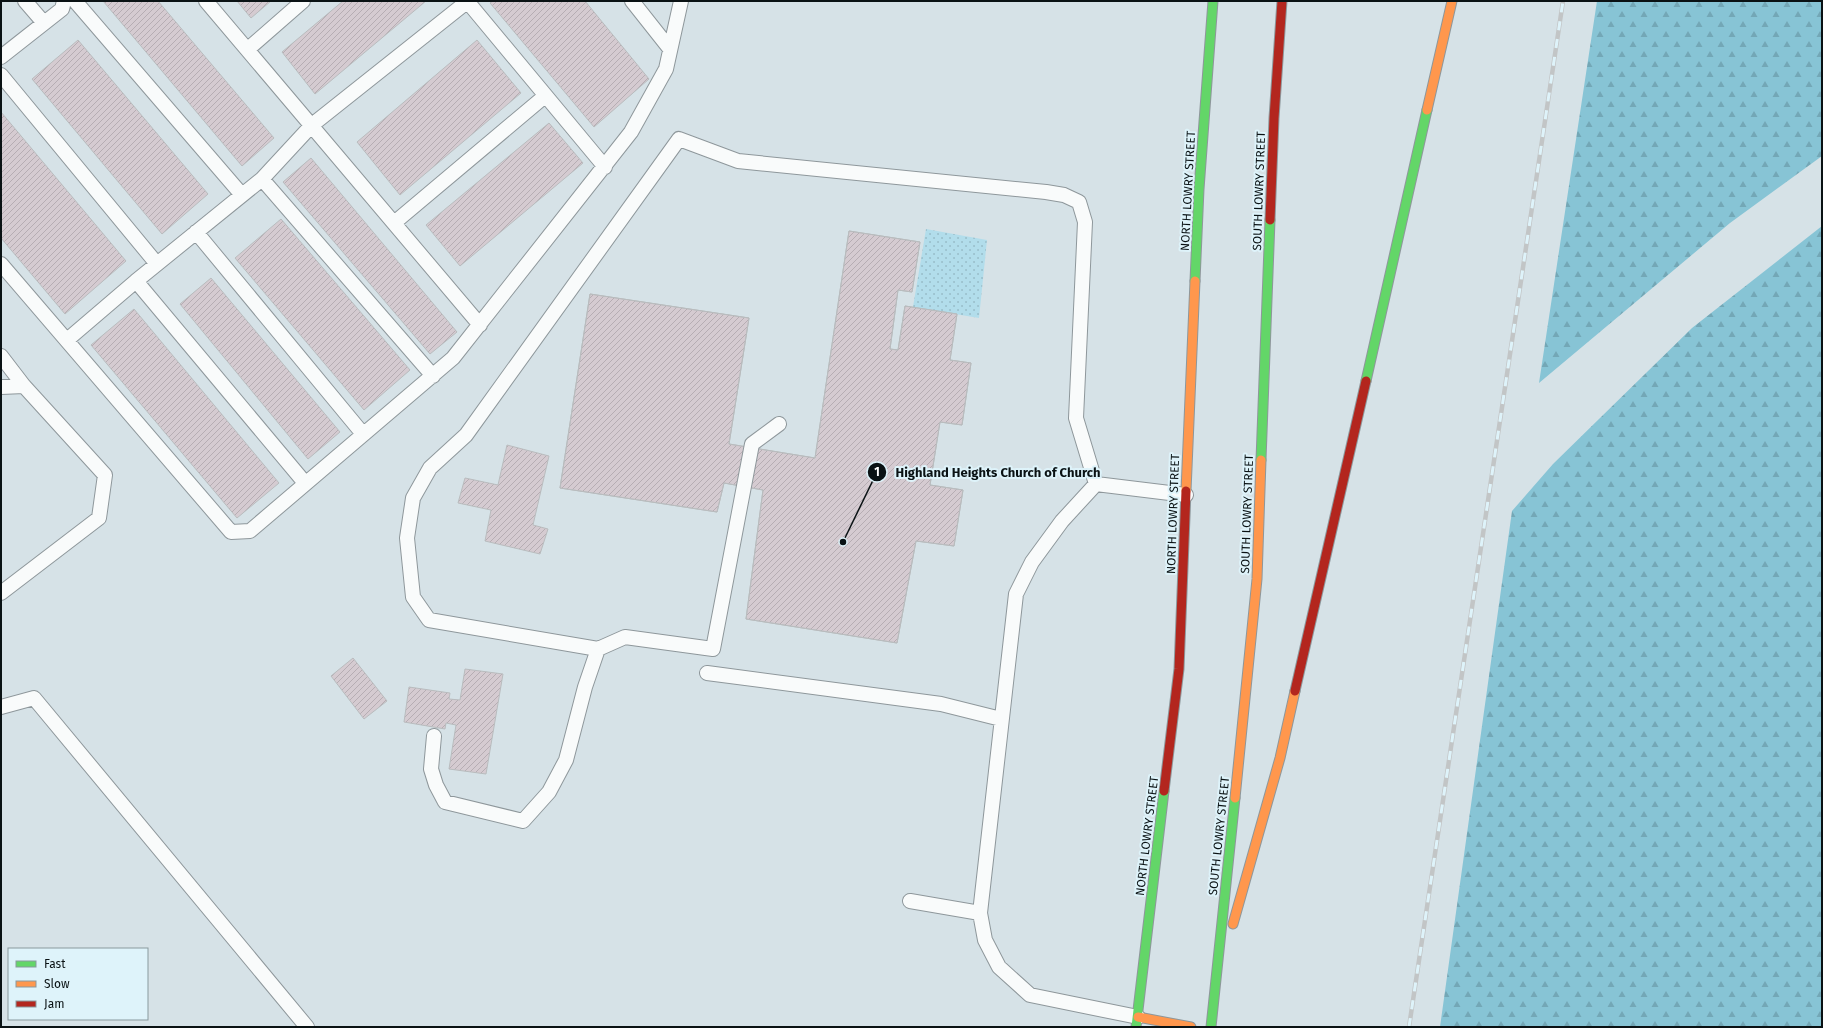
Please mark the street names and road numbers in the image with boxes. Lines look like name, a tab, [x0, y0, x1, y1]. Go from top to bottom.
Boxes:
street label: NORTH LOWRY STREET	[1178, 130, 1198, 251]
street label: SOUTH LOWRY STREET	[1250, 130, 1268, 251]
street label: NORTH LOWRY STREET	[1164, 453, 1182, 574]
street label: SOUTH LOWRY STREET	[1238, 453, 1256, 574]
street label: NORTH LOWRY STREET	[1133, 775, 1161, 897]
street label: SOUTH LOWRY STREET	[1206, 775, 1232, 896]

